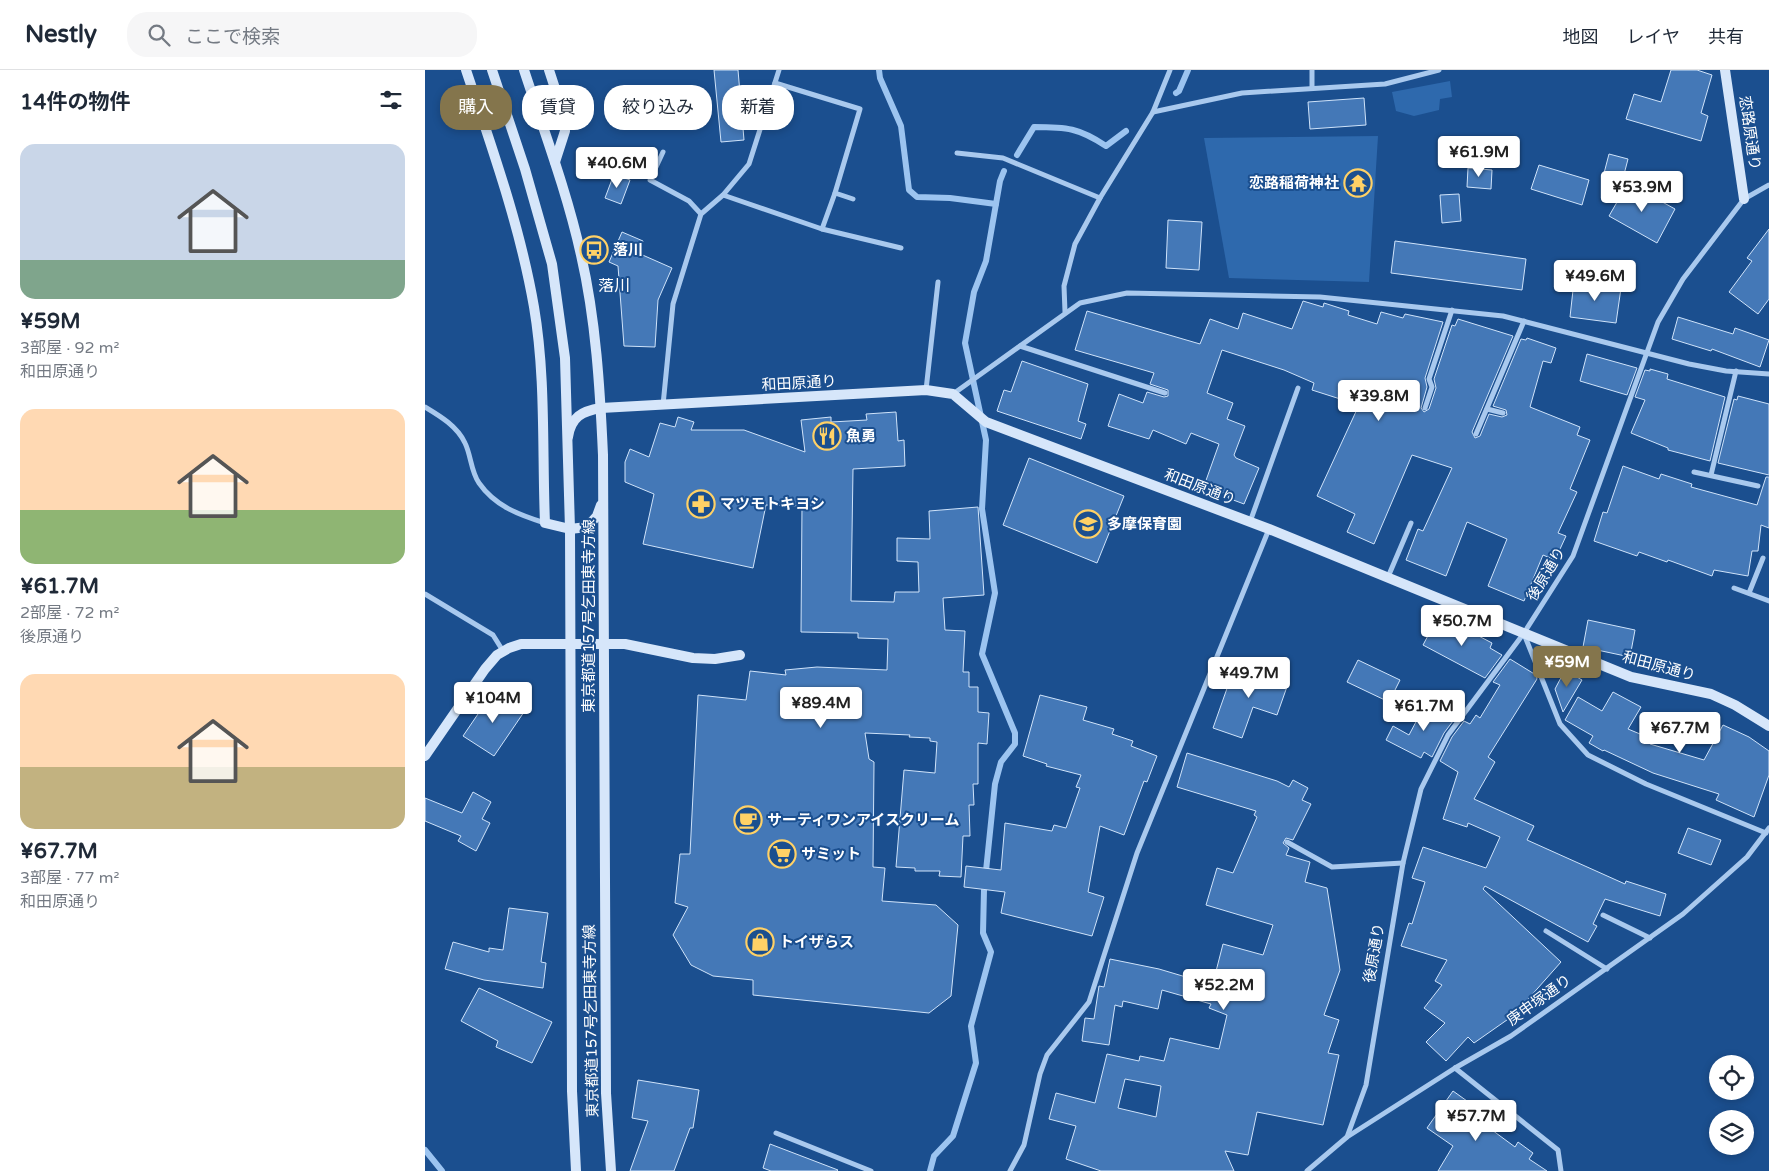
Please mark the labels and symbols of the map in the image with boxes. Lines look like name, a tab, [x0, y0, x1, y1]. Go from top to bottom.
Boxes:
street label: 恋路原通り	[1736, 95, 1764, 171]
pin: ¥61.9M	[1438, 136, 1520, 178]
pin: ¥40.6M	[576, 146, 658, 189]
temple icon: 恋路稲荷神社	[1343, 168, 1373, 198]
pin: ¥53.9M	[1601, 170, 1683, 213]
place label: 恋路稲荷神社	[1249, 174, 1339, 192]
bus stop icon: 落川	[579, 235, 609, 265]
place label: 落川	[613, 241, 643, 259]
pin: ¥49.6M	[1554, 260, 1636, 302]
district label: 落川	[598, 276, 630, 296]
street label: 和田原通り	[761, 372, 837, 394]
pin: ¥39.8M	[1338, 380, 1420, 422]
restaurant icon: 魚勇	[812, 421, 842, 451]
place label: 魚勇	[846, 427, 876, 445]
street label: 和田原通り	[1162, 465, 1238, 509]
pharmacy icon: マツモトキヨシ	[686, 489, 716, 519]
place label: マツモトキヨシ	[720, 495, 825, 513]
school or university icon: 多摩保育園	[1073, 509, 1103, 539]
place label: 多摩保育園	[1107, 515, 1182, 533]
street label: 東京都道157号乞田東寺方線	[580, 519, 598, 713]
street label: 後原通り	[1523, 544, 1569, 604]
pin: ¥50.7M	[1421, 604, 1503, 647]
pin: ¥59M	[1537, 646, 1597, 688]
street label: 和田原通り	[1620, 648, 1698, 684]
pin: ¥49.7M	[1208, 656, 1290, 699]
pin: ¥104M	[458, 682, 528, 724]
pin: ¥89.4M	[780, 686, 862, 729]
pin: ¥61.7M	[1383, 690, 1465, 732]
pin: ¥67.7M	[1639, 712, 1721, 754]
cafe icon: サーティワンアイスクリーム	[733, 805, 763, 835]
place label: サーティワンアイスクリーム	[767, 811, 959, 829]
supermarket icon: サミット	[767, 839, 797, 869]
place label: サミット	[801, 845, 861, 863]
street label: 後原通り	[1360, 922, 1388, 984]
street label: 東京都道157号乞田東寺方線	[580, 924, 602, 1118]
shop icon: トイザらス	[745, 927, 775, 957]
place label: トイザらス	[779, 933, 854, 951]
pin: ¥52.2M	[1183, 968, 1265, 1011]
street label: 庚申塚通り	[1503, 971, 1575, 1029]
pin: ¥57.7M	[1435, 1100, 1517, 1142]

